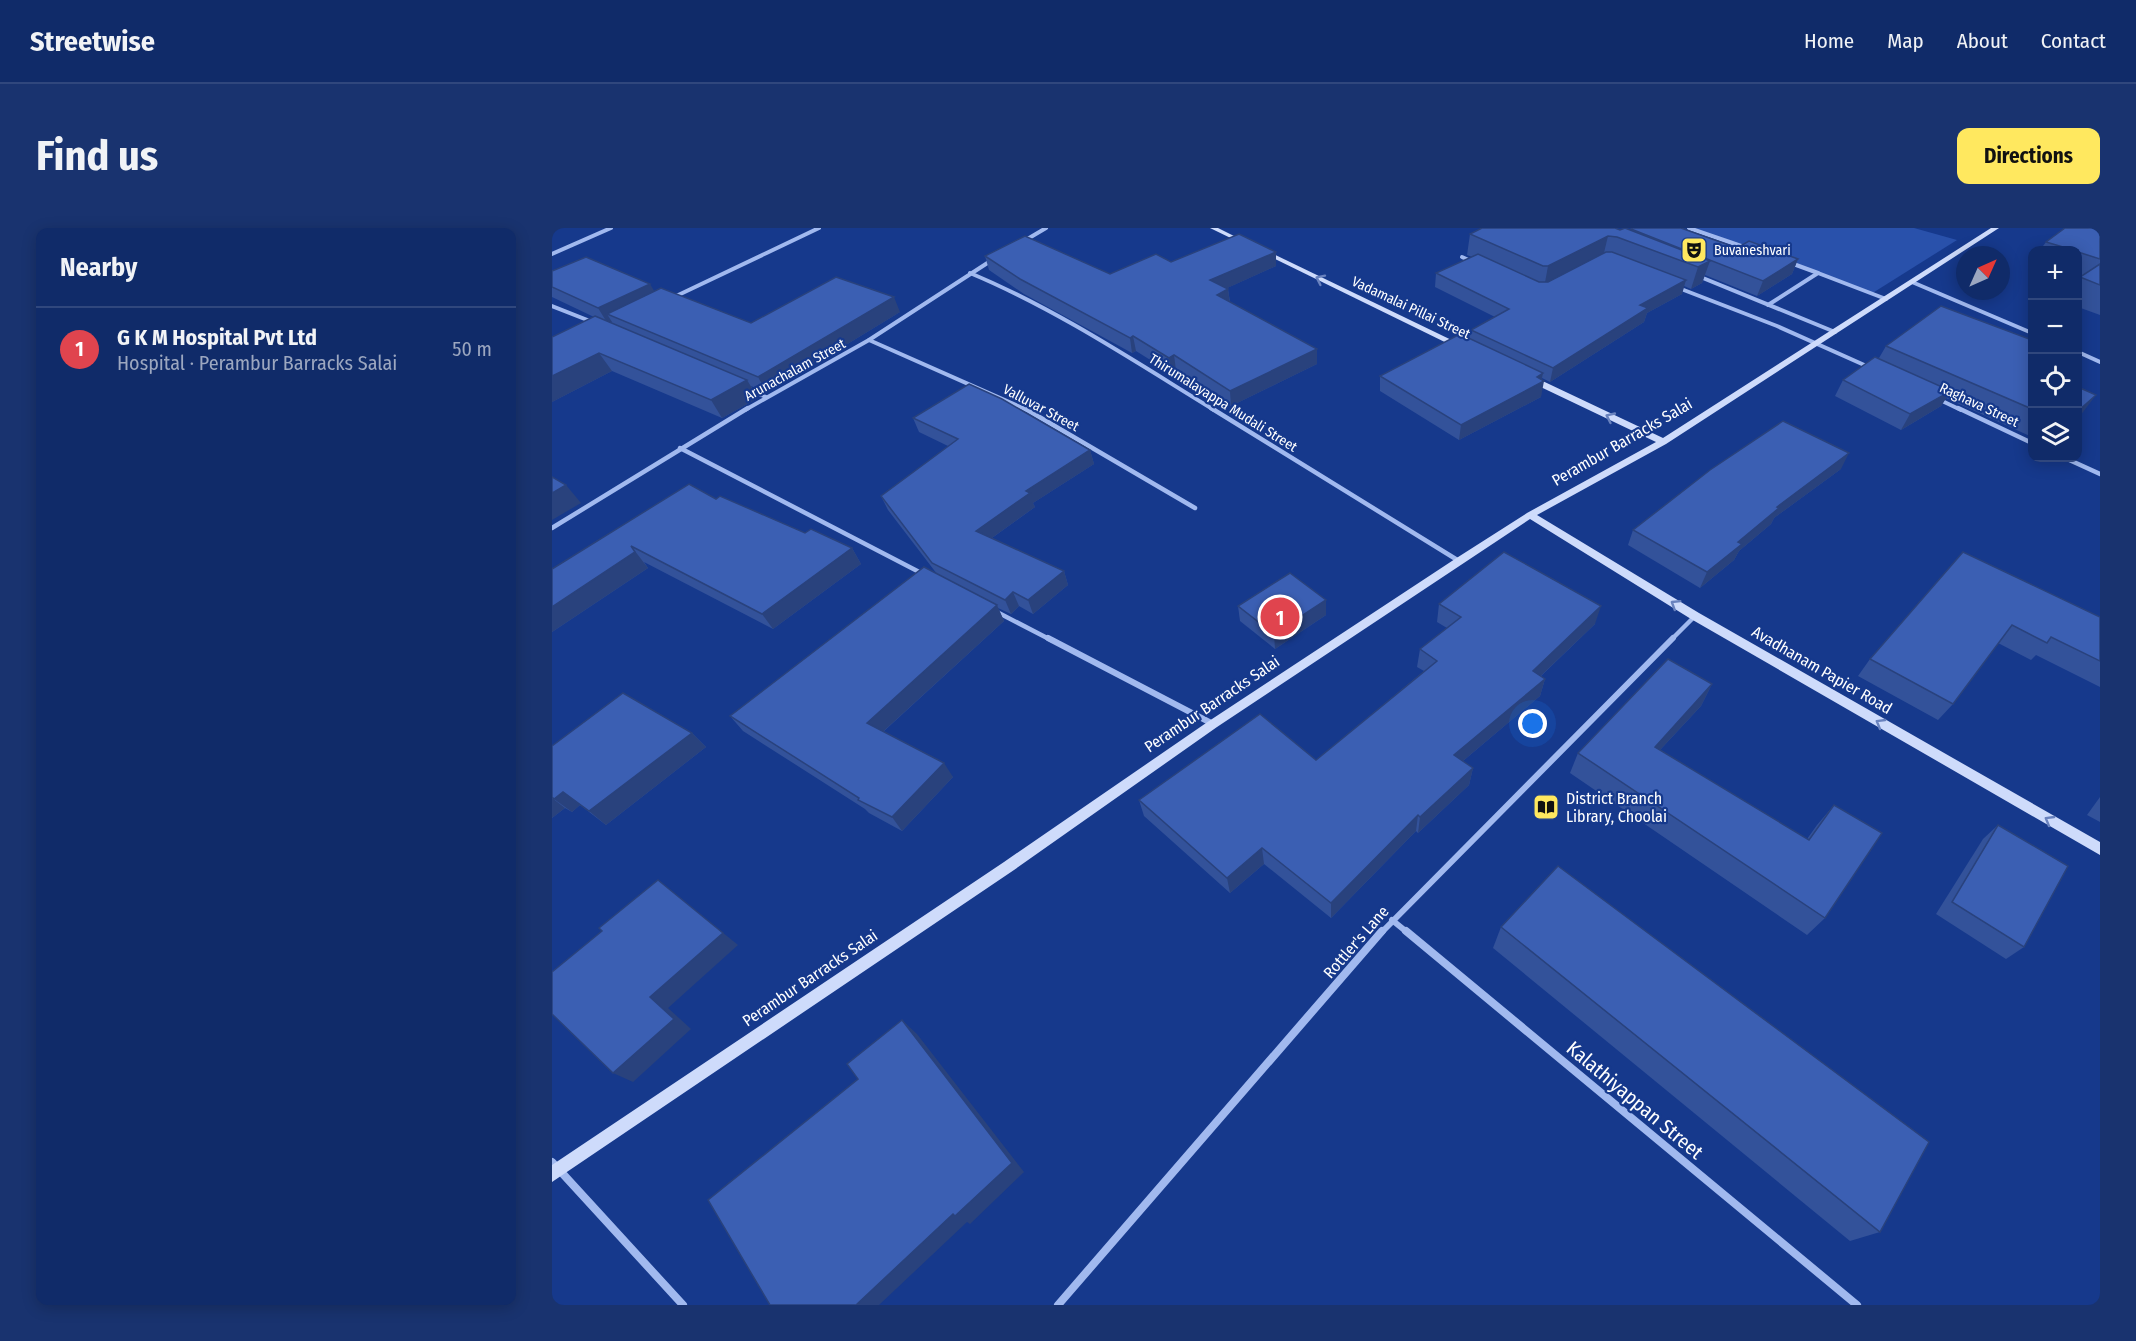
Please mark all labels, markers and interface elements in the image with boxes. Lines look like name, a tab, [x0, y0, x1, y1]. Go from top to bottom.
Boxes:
text: Streetwise	[30, 25, 155, 58]
text: Home	[1804, 28, 1854, 54]
text: Map	[1887, 28, 1924, 54]
text: About	[1957, 28, 2008, 54]
text: Contact	[2041, 28, 2106, 54]
button: Directions	[1957, 128, 2100, 184]
text: Find us	[36, 131, 158, 181]
theatre icon: Buvaneshvari	[1679, 235, 1709, 265]
place label: Buvaneshvari	[1714, 242, 1791, 259]
north arrow	[1956, 246, 2010, 300]
map controls	[2028, 246, 2082, 462]
button: +	[2028, 246, 2082, 300]
text: Nearby	[60, 252, 137, 283]
street label: Vadamalai Pillai Street	[1349, 273, 1473, 343]
one-way arrow	[1316, 275, 1327, 287]
button: −	[2028, 300, 2082, 354]
text: G K M Hospital Pvt Ltd	[117, 324, 317, 351]
street label: Arunachalam Street	[742, 335, 849, 405]
text: 1	[75, 337, 84, 361]
text: 50 m	[452, 337, 492, 361]
street label: Thirumalayappa Mudali Street	[1146, 350, 1301, 456]
text: Hospital · Perambur Barracks Salai	[117, 351, 397, 375]
button: locate	[2028, 354, 2082, 408]
street label: Raghava Street	[1937, 379, 2022, 431]
street label: Valluvar Street	[1000, 381, 1082, 435]
street label: Perambur Barracks Salai	[1548, 394, 1696, 490]
button: layers	[2028, 408, 2082, 462]
one-way arrow	[1606, 412, 1617, 424]
pin: 1	[1260, 594, 1300, 640]
one-way arrow	[1671, 600, 1681, 612]
street label: Avadhanam Papier Road	[1749, 622, 1895, 718]
street label: Perambur Barracks Salai	[1141, 652, 1283, 756]
your location	[1518, 709, 1547, 738]
one-way arrow	[1876, 719, 1886, 730]
place label: District Branch Library, Choolai	[1566, 789, 1667, 826]
library icon: District Branch Library, Choolai	[1531, 792, 1561, 822]
one-way arrow	[2045, 816, 2055, 827]
street label: Rottler's Lane	[1319, 902, 1393, 982]
street label: Perambur Barracks Salai	[739, 926, 881, 1030]
street label: Kalathiyappan Street	[1562, 1036, 1709, 1164]

